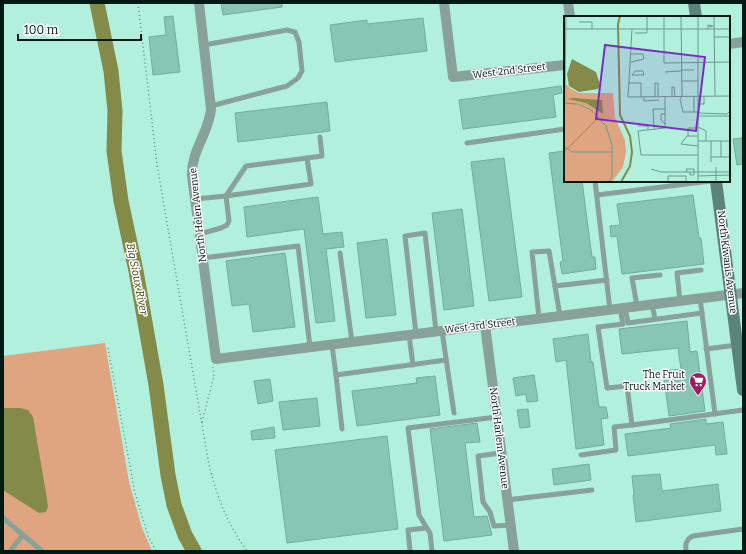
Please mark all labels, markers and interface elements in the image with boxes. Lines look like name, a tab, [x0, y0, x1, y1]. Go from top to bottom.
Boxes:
scale bar	[18, 16, 141, 42]
inset map	[564, 16, 730, 182]
text: 100 m	[24, 23, 59, 37]
street label: West 2nd Street	[472, 61, 546, 81]
street label: North Helen Avenue	[187, 167, 209, 263]
street label: North Kiwanis Avenue	[715, 210, 739, 314]
water label: Big Sioux River	[124, 242, 150, 317]
street label: West 3rd Street	[444, 316, 516, 336]
place label: The Fruit Truck Market	[623, 369, 685, 393]
supermarket icon: The Fruit Truck Market	[688, 371, 708, 396]
street label: North Harlem Avenue	[487, 387, 511, 489]

